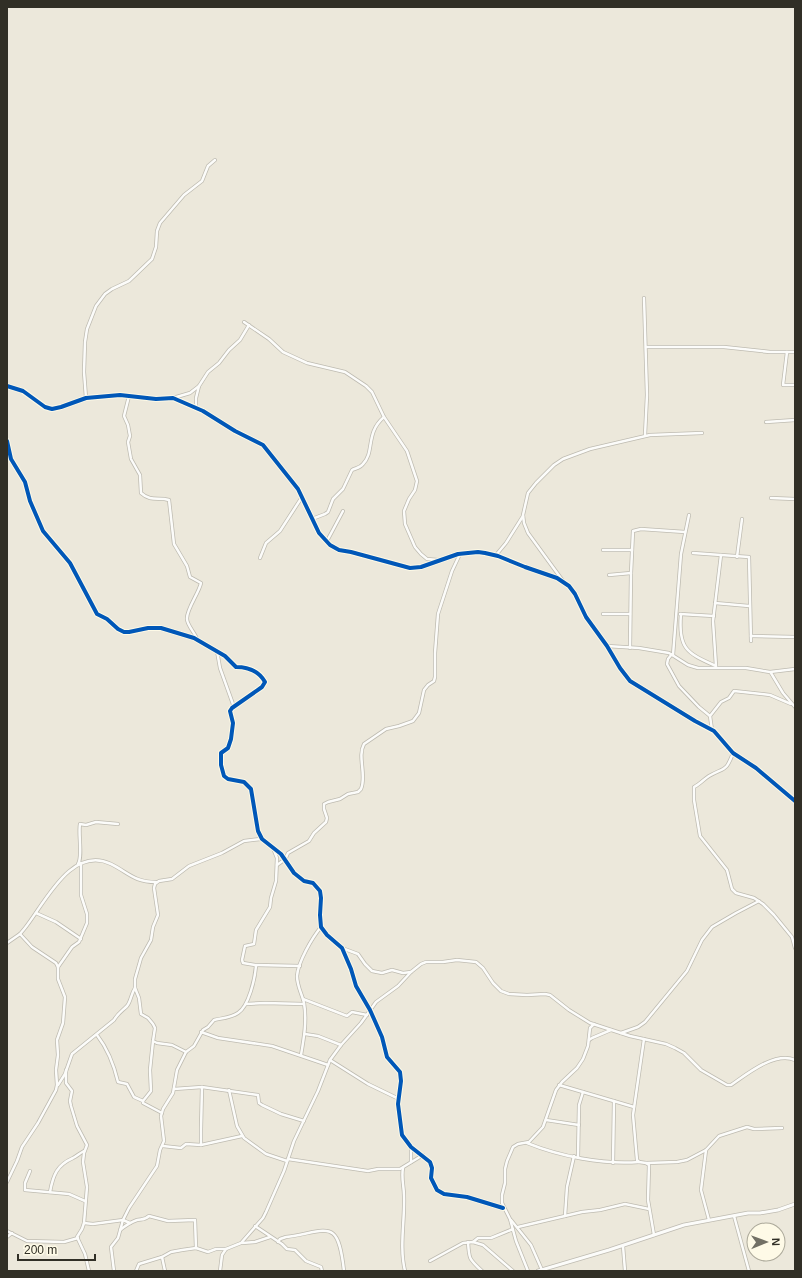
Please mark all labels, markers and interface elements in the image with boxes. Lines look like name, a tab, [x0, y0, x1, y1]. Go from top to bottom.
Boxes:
north arrow	[746, 1222, 786, 1262]
scale bar	[18, 1236, 95, 1262]
text: N	[770, 1238, 782, 1246]
text: 200 m	[24, 1243, 57, 1257]

